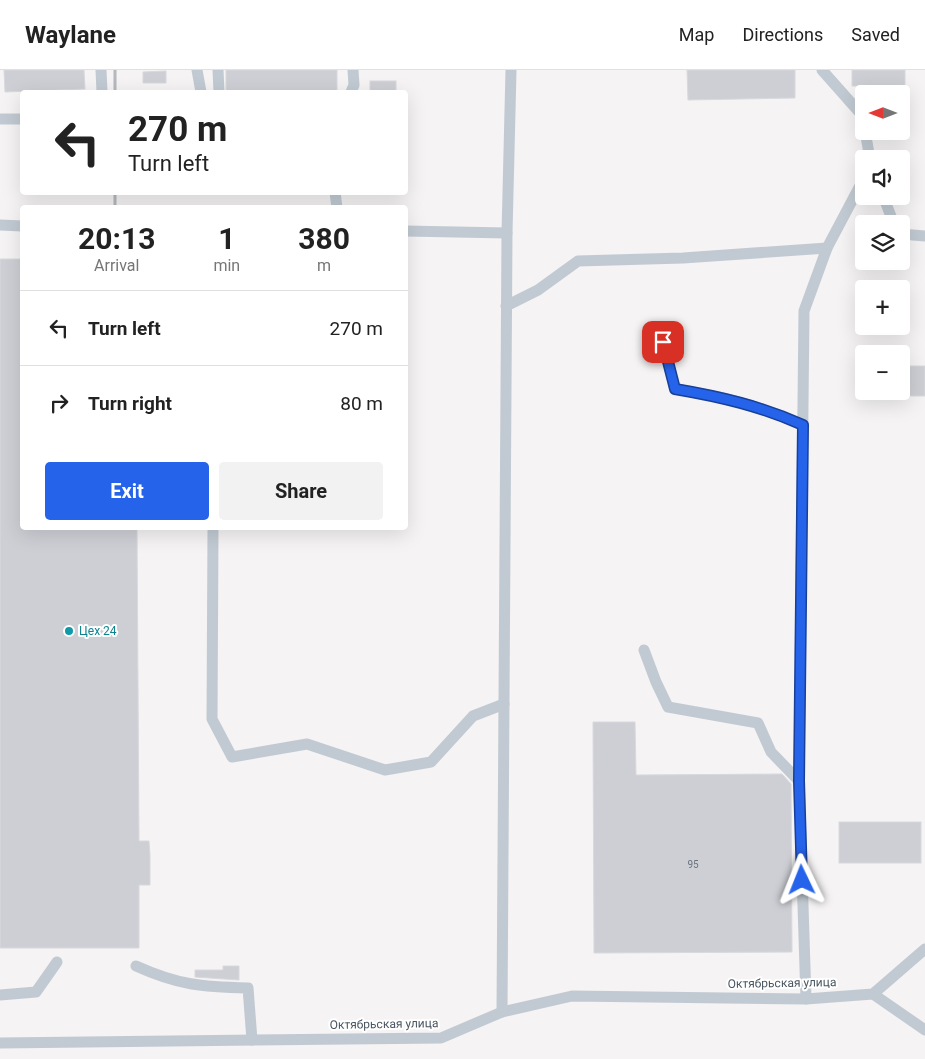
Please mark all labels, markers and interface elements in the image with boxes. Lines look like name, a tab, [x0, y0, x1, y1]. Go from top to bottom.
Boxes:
text: Waylane	[25, 21, 116, 49]
text: Map	[679, 24, 714, 45]
text: Directions	[742, 24, 823, 45]
text: Saved	[851, 24, 900, 45]
north arrow	[855, 85, 910, 140]
map controls	[855, 85, 910, 400]
text: 270 m	[128, 109, 227, 150]
icon: left	[45, 110, 110, 175]
button: sound	[855, 150, 910, 205]
text: Turn left	[128, 151, 209, 176]
button: layers	[855, 215, 910, 270]
text: 20:13	[78, 221, 155, 256]
text: 1	[218, 221, 235, 256]
text: 380	[298, 221, 350, 256]
text: Arrival	[94, 256, 139, 275]
text: min	[213, 256, 240, 275]
text: m	[317, 256, 331, 275]
button: +	[855, 280, 910, 335]
icon: left	[45, 314, 73, 342]
text: Turn left	[88, 317, 161, 340]
text: 270 m	[330, 317, 383, 340]
pin	[642, 321, 684, 363]
icon: arrive	[649, 328, 677, 356]
button: −	[855, 345, 910, 400]
icon: right	[45, 389, 73, 417]
text: Turn right	[88, 392, 172, 415]
text: 80 m	[340, 392, 383, 415]
button: Exit	[45, 462, 209, 520]
button: Share	[219, 462, 383, 520]
place label: Цех 24	[79, 624, 117, 638]
marker: Цех 24	[63, 625, 75, 637]
position arrow	[775, 853, 827, 905]
house number: 95	[687, 859, 699, 870]
street label: Октябрьская улица	[728, 975, 836, 991]
street label: Октябрьская улица	[330, 1016, 438, 1032]

